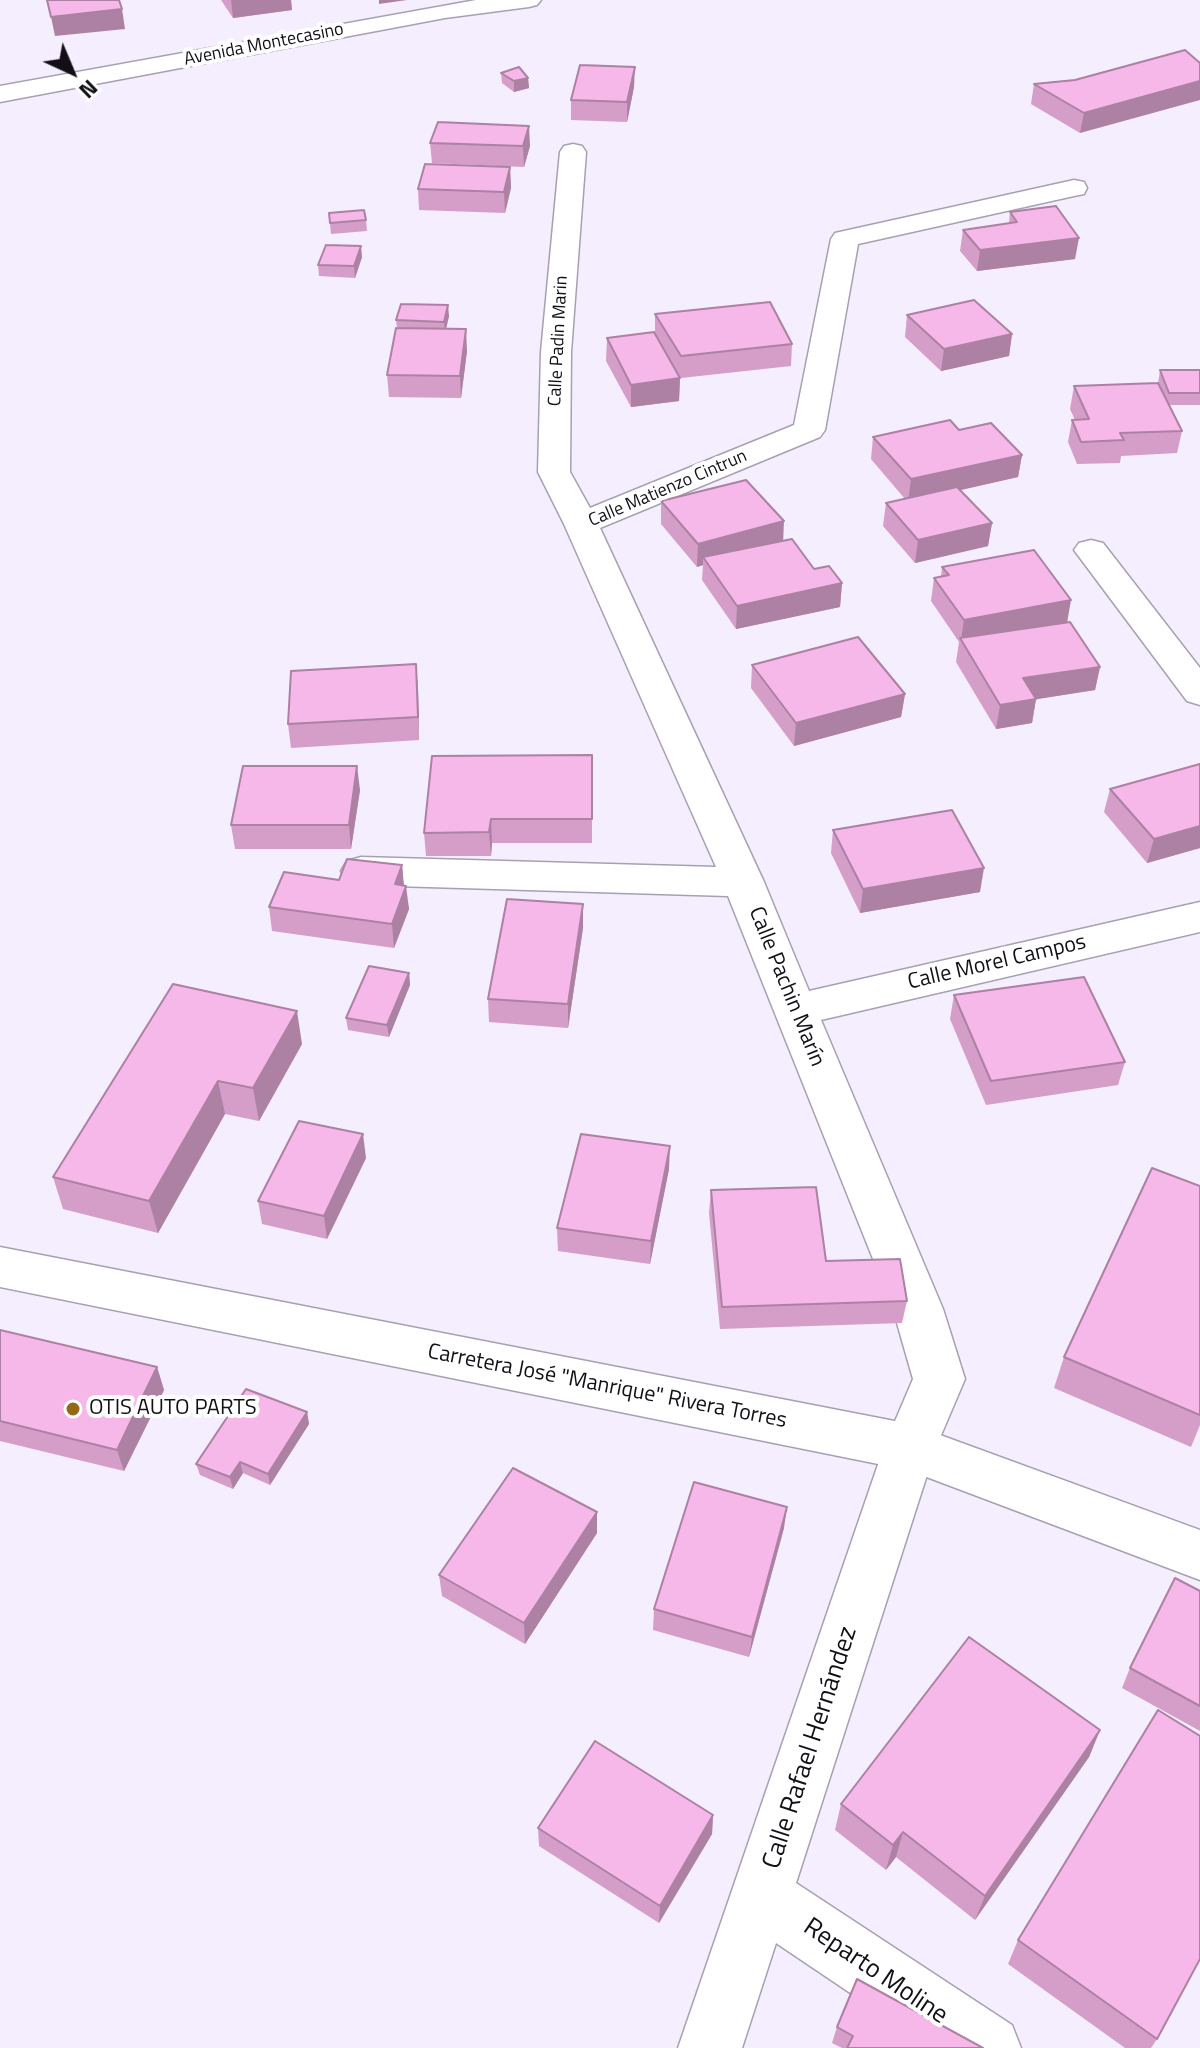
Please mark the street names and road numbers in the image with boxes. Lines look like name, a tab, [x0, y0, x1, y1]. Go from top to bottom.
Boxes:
street label: Avenida Montecasino	[182, 19, 346, 71]
street label: Calle Padin Marin	[545, 275, 573, 407]
street label: Calle Matienzo Cintrun	[586, 446, 750, 532]
street label: Calle Pachin Marín	[742, 903, 830, 1071]
street label: Calle Morel Campos	[905, 930, 1089, 996]
street label: Carretera José "Manrique" Rivera Torres	[425, 1339, 789, 1435]
street label: Calle Rafael Hernández	[757, 1623, 865, 1873]
street label: Reparto Moline	[797, 1912, 953, 2032]

